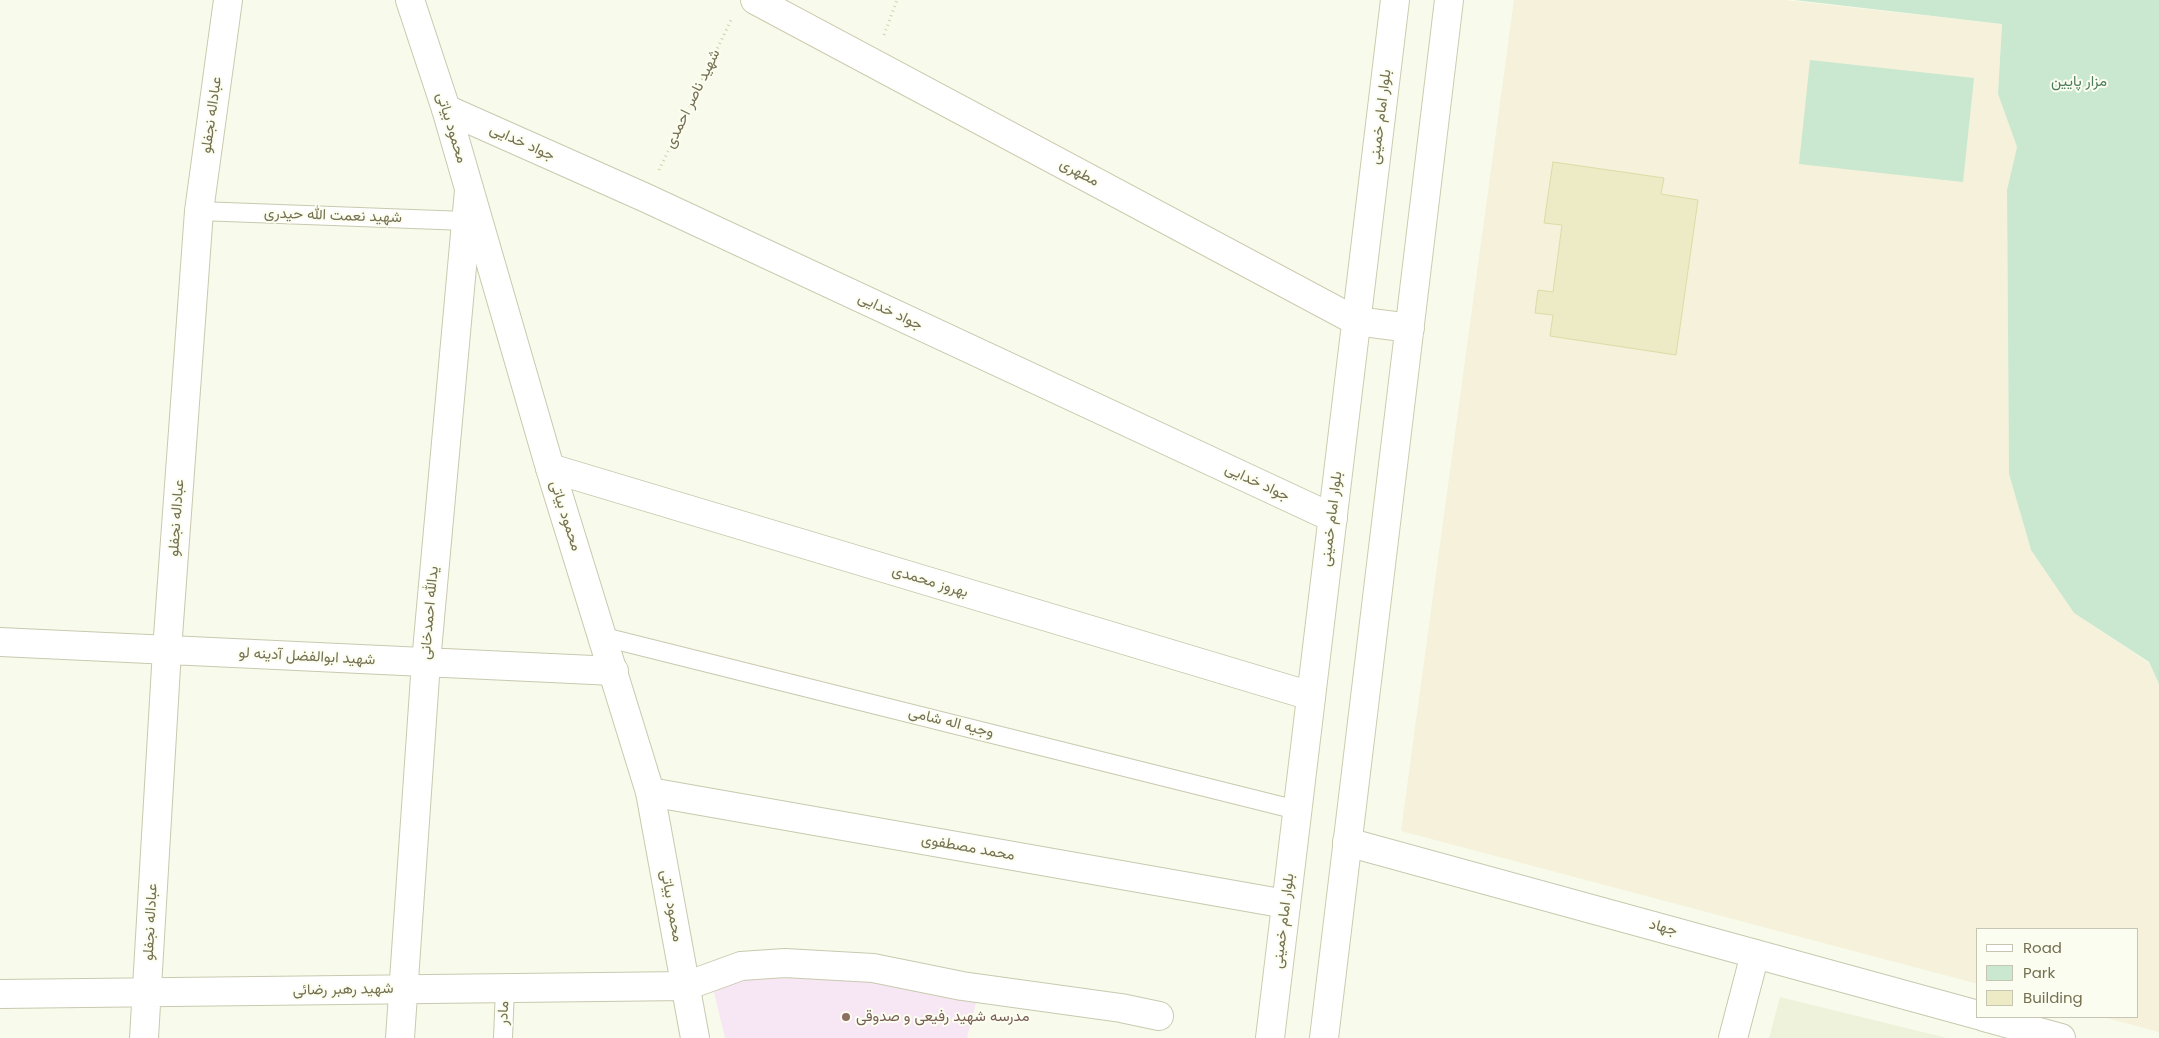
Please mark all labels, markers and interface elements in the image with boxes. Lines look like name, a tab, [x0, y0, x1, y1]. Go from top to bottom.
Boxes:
street label: شهید ناصر احمدی	[661, 47, 725, 151]
street label: بلوار امام خمینی	[1366, 68, 1396, 166]
park label: مزار پایین	[2051, 73, 2107, 91]
street label: عباداله نجفلو	[198, 76, 226, 154]
street label: محمود بیاتی	[432, 91, 470, 165]
street label: جواد خدایی	[487, 121, 557, 165]
street label: مطهری	[1056, 155, 1102, 191]
street label: شهید نعمت الله حیدری	[264, 205, 402, 227]
street label: جواد خدایی	[855, 289, 925, 335]
street label: جواد خدایی	[1222, 460, 1292, 506]
street label: بلوار امام خمینی	[1317, 470, 1347, 568]
street label: عباداله نجفلو	[165, 479, 189, 557]
street label: محمود بیاتی	[545, 479, 585, 553]
street label: بهروز محمدی	[890, 562, 970, 602]
street label: یدالله احمدخانی	[417, 566, 443, 660]
street label: شهید ابوالفضل آدینه لو	[238, 644, 376, 670]
street label: وجیه اله شامی	[906, 704, 996, 742]
street label: محمد مصطفوی	[920, 831, 1016, 865]
street label: محمود بیاتی	[656, 869, 686, 943]
street label: بلوار امام خمینی	[1269, 872, 1299, 970]
street label: عباداله نجفلو	[140, 883, 162, 961]
street label: جهاد	[1647, 916, 1679, 940]
legend	[1976, 928, 2139, 1018]
text: Road	[2023, 937, 2062, 958]
text: Park	[2023, 962, 2055, 983]
street label: شهید رهبر رضائی	[292, 980, 394, 1000]
text: Building	[2023, 987, 2083, 1008]
street label: مادر	[495, 1001, 513, 1025]
place label: مدرسه شهید رفیعی و صدوقی	[856, 1008, 1029, 1026]
marker: مدرسه شهید رفیعی و صدوقی	[840, 1011, 852, 1023]

